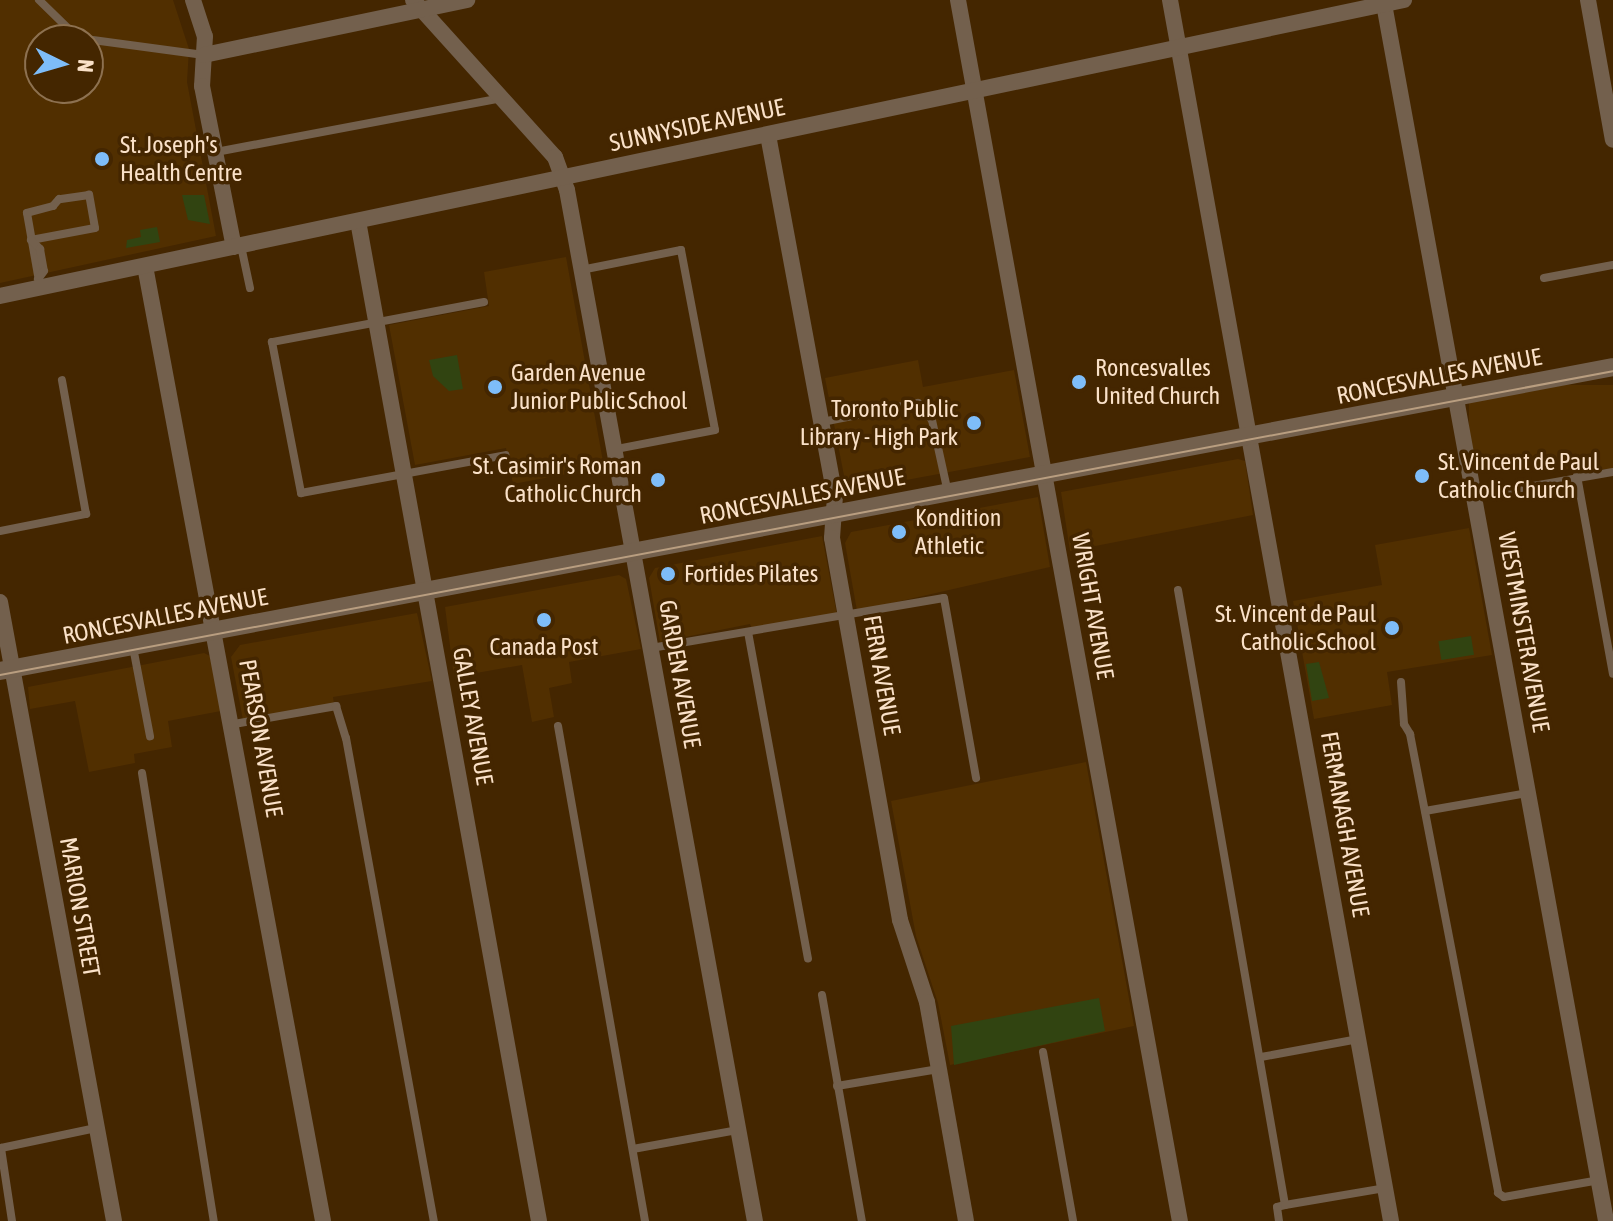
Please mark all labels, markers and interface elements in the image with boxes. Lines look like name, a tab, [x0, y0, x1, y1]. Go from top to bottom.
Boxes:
north arrow	[24, 24, 104, 104]
text: N	[72, 58, 99, 74]
street label: SUNNYSIDE AVENUE	[607, 92, 787, 158]
place label: St. Joseph's Health Centre	[120, 131, 242, 187]
marker: St. Joseph's Health Centre	[91, 148, 113, 170]
street label: RONCESVALLES AVENUE	[1334, 342, 1544, 410]
place label: Roncesvalles United Church	[1095, 354, 1220, 410]
place label: Garden Avenue Junior Public School	[511, 359, 687, 415]
marker: Roncesvalles United Church	[1070, 373, 1088, 391]
marker: Garden Avenue Junior Public School	[486, 378, 504, 396]
place label: Toronto Public Library - High Park	[800, 395, 958, 451]
marker: Toronto Public Library - High Park	[965, 414, 983, 432]
place label: St. Vincent de Paul Catholic Church	[1438, 448, 1599, 504]
place label: St. Casimir's Roman Catholic Church	[473, 452, 642, 508]
street label: RONCESVALLES AVENUE	[697, 462, 907, 530]
marker: St. Vincent de Paul Catholic Church	[1413, 467, 1431, 485]
marker: St. Casimir's Roman Catholic Church	[649, 471, 667, 489]
place label: Kondition Athletic	[915, 504, 1001, 560]
marker: Kondition Athletic	[890, 523, 908, 541]
street label: WESTMINSTER AVENUE	[1492, 530, 1556, 734]
street label: WRIGHT AVENUE	[1066, 531, 1120, 681]
place label: Fortides Pilates	[684, 560, 818, 588]
marker: Fortides Pilates	[659, 565, 677, 583]
street label: RONCESVALLES AVENUE	[60, 582, 270, 650]
street label: GARDEN AVENUE	[653, 598, 707, 750]
place label: St. Vincent de Paul Catholic School	[1215, 600, 1376, 656]
marker: Canada Post	[535, 611, 553, 629]
street label: FERN AVENUE	[857, 613, 907, 737]
marker: St. Vincent de Paul Catholic School	[1383, 619, 1401, 637]
place label: Canada Post	[490, 633, 598, 661]
street label: GALLEY AVENUE	[447, 645, 499, 787]
street label: PEARSON AVENUE	[233, 657, 289, 819]
street label: FERMANAGH AVENUE	[1315, 729, 1375, 919]
street label: MARION STREET	[54, 835, 106, 979]

